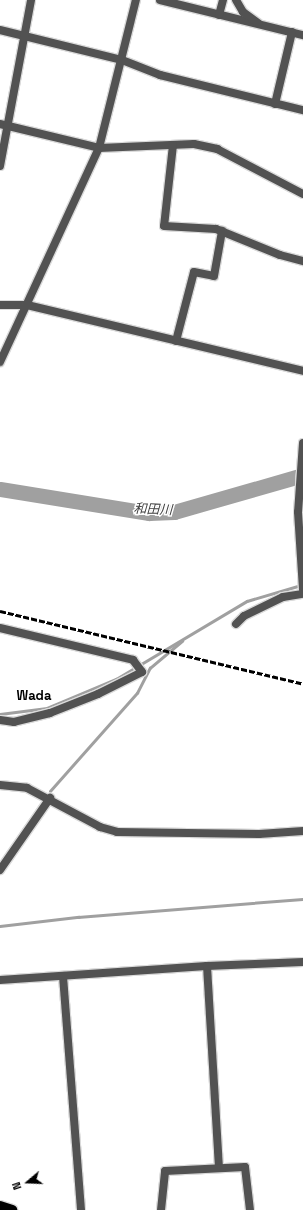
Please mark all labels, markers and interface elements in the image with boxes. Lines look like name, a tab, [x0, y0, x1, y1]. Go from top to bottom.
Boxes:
water label: 和田川	[133, 502, 173, 518]
district label: Wada	[17, 688, 51, 704]
north arrow	[8, 1162, 48, 1202]
text: N	[9, 1180, 24, 1192]

